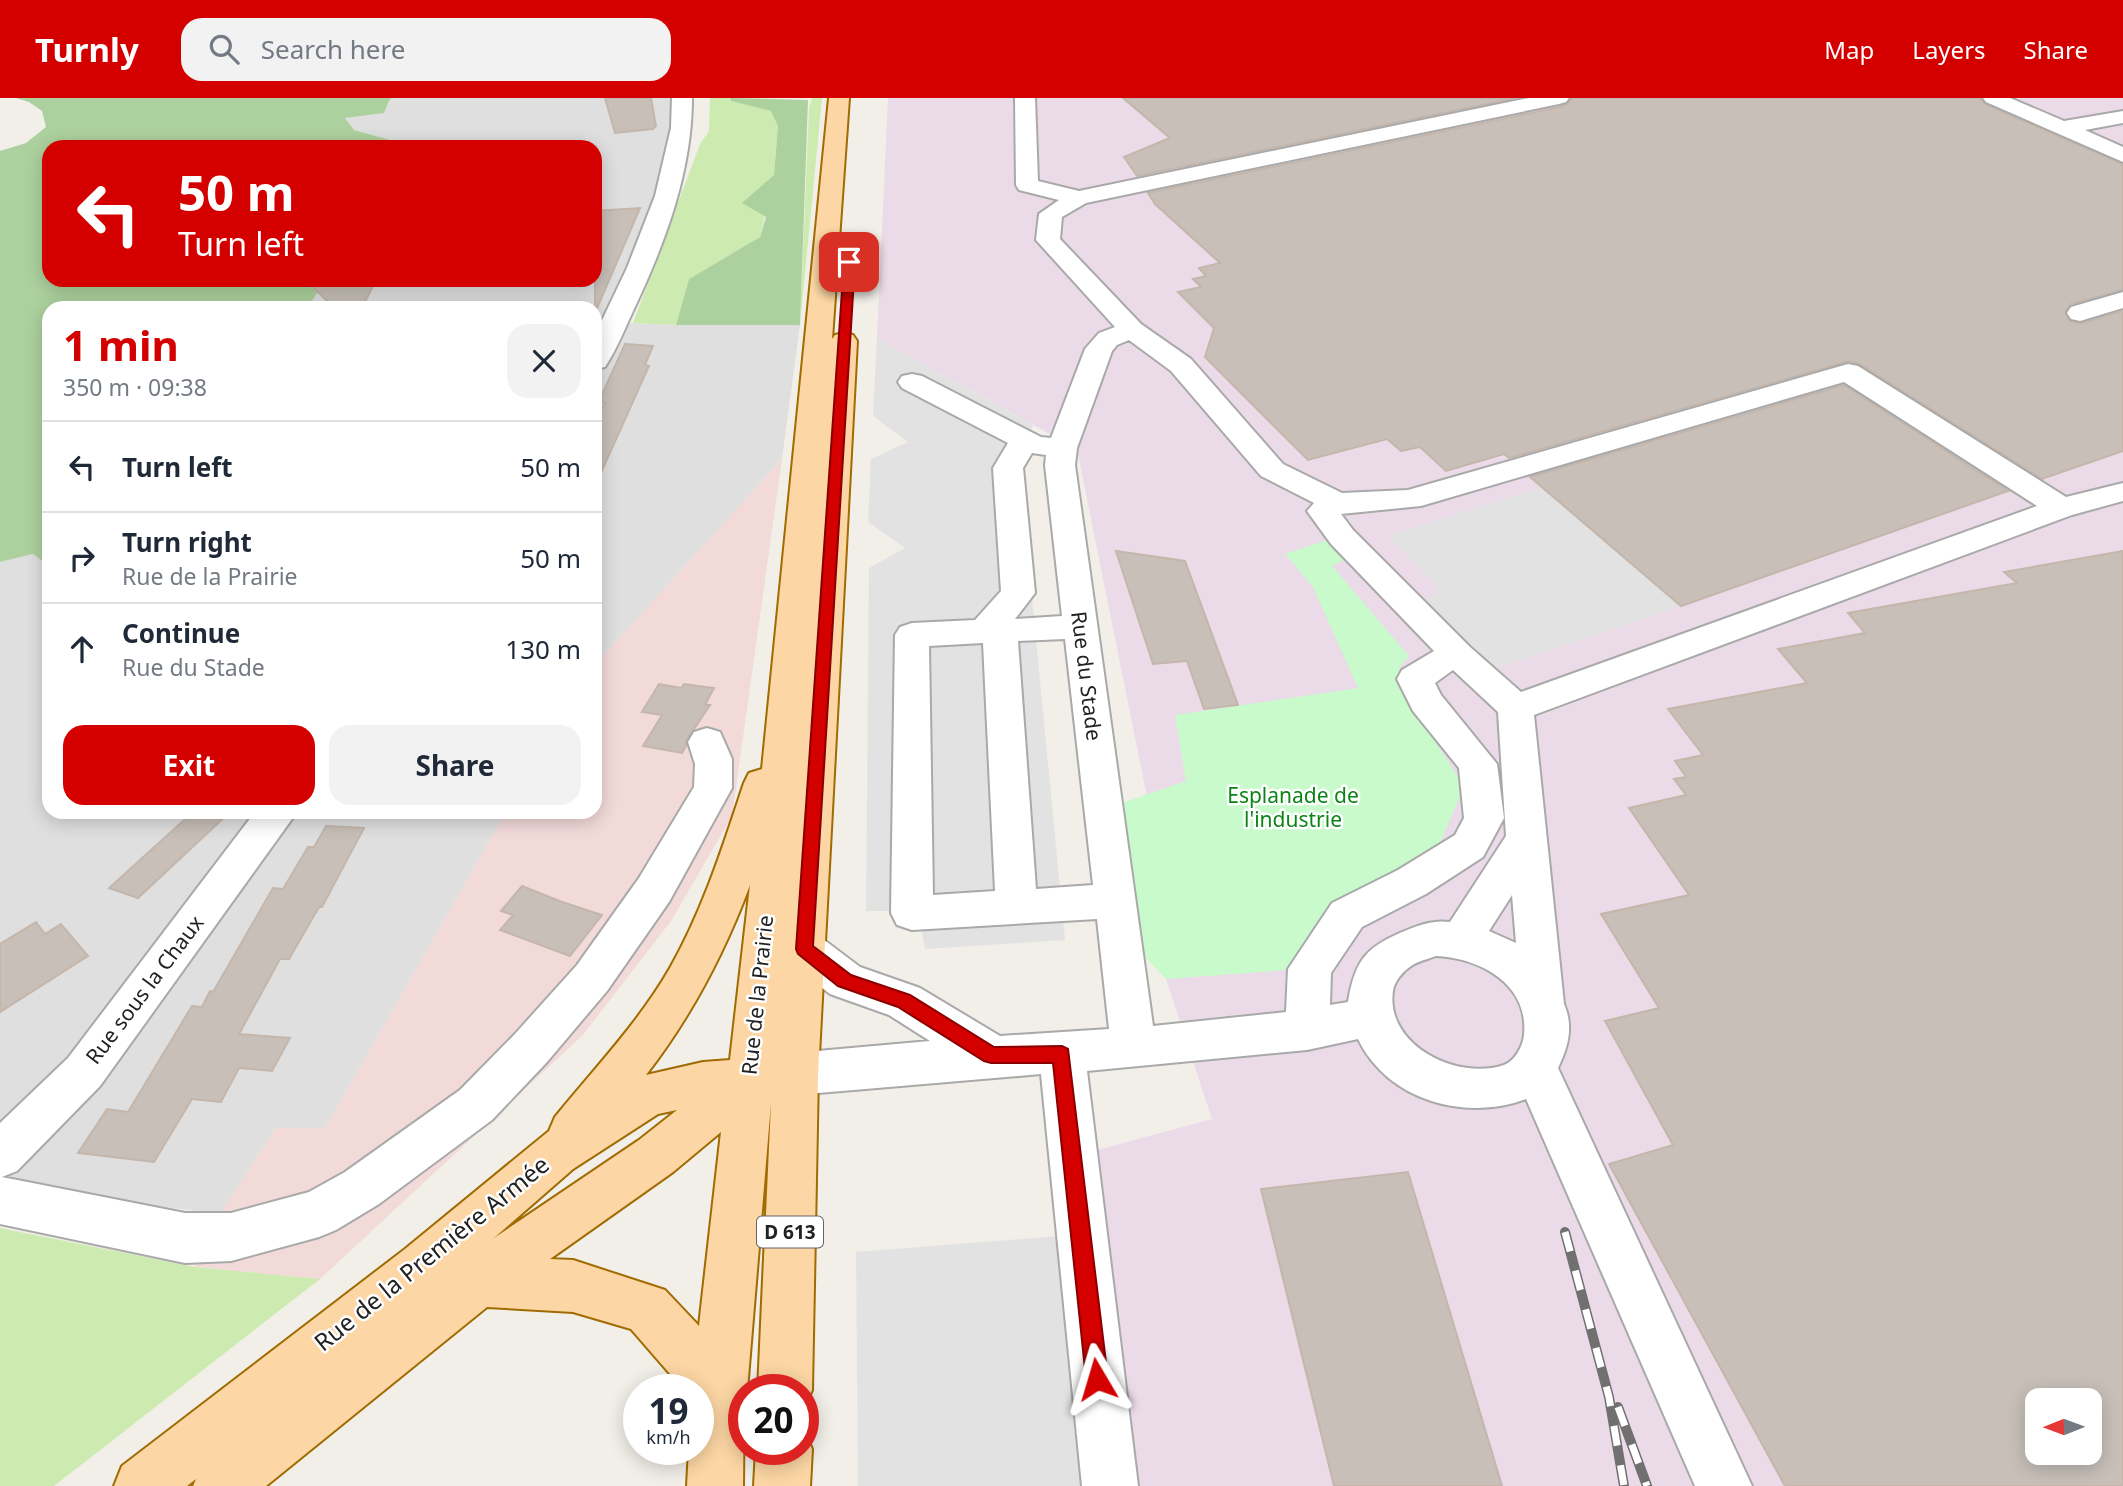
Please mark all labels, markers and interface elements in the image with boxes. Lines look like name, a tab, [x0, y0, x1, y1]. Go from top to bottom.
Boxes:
search box	[181, 18, 671, 81]
text: Turnly	[35, 27, 139, 72]
icon: search	[205, 30, 243, 68]
text: Search here	[261, 31, 405, 67]
text: Map	[1824, 33, 1874, 66]
text: Layers	[1912, 33, 1986, 66]
text: Share	[2024, 33, 2088, 66]
text: 50 m	[178, 159, 295, 225]
icon: left	[63, 168, 154, 259]
text: Turn left	[178, 222, 304, 265]
pin	[819, 232, 879, 292]
icon: arrive	[830, 243, 868, 281]
text: 1 min	[63, 316, 179, 373]
button: close	[507, 324, 581, 398]
text: 350 m · 09:38	[63, 371, 207, 403]
icon: left	[63, 448, 101, 486]
text: Turn left	[122, 449, 233, 485]
text: 50 m	[520, 449, 581, 485]
text: Turn right	[122, 524, 252, 560]
icon: right	[63, 539, 101, 577]
text: 50 m	[520, 540, 581, 576]
text: Rue de la Prairie	[122, 560, 298, 592]
street label: Rue du Stade	[1065, 609, 1109, 742]
text: Continue	[122, 615, 240, 651]
icon: ahead	[63, 630, 101, 668]
text: 130 m	[505, 631, 581, 667]
text: Rue du Stade	[122, 651, 265, 683]
button: Exit	[63, 725, 315, 805]
button: Share	[329, 725, 581, 805]
park label: Esplanade de l'industrie	[1227, 781, 1359, 833]
street label: Rue sous la Chaux	[79, 909, 209, 1069]
street label: Rue de la Prairie	[735, 914, 779, 1076]
street label: Rue de la Première Armée	[307, 1148, 556, 1358]
road number: D 613	[757, 1216, 823, 1248]
position arrow	[1060, 1342, 1134, 1416]
speed limit sign: 20	[728, 1374, 819, 1465]
text: 19	[648, 1387, 689, 1434]
north arrow	[2025, 1388, 2102, 1465]
map controls	[2025, 1388, 2102, 1465]
text: km/h	[646, 1425, 691, 1449]

